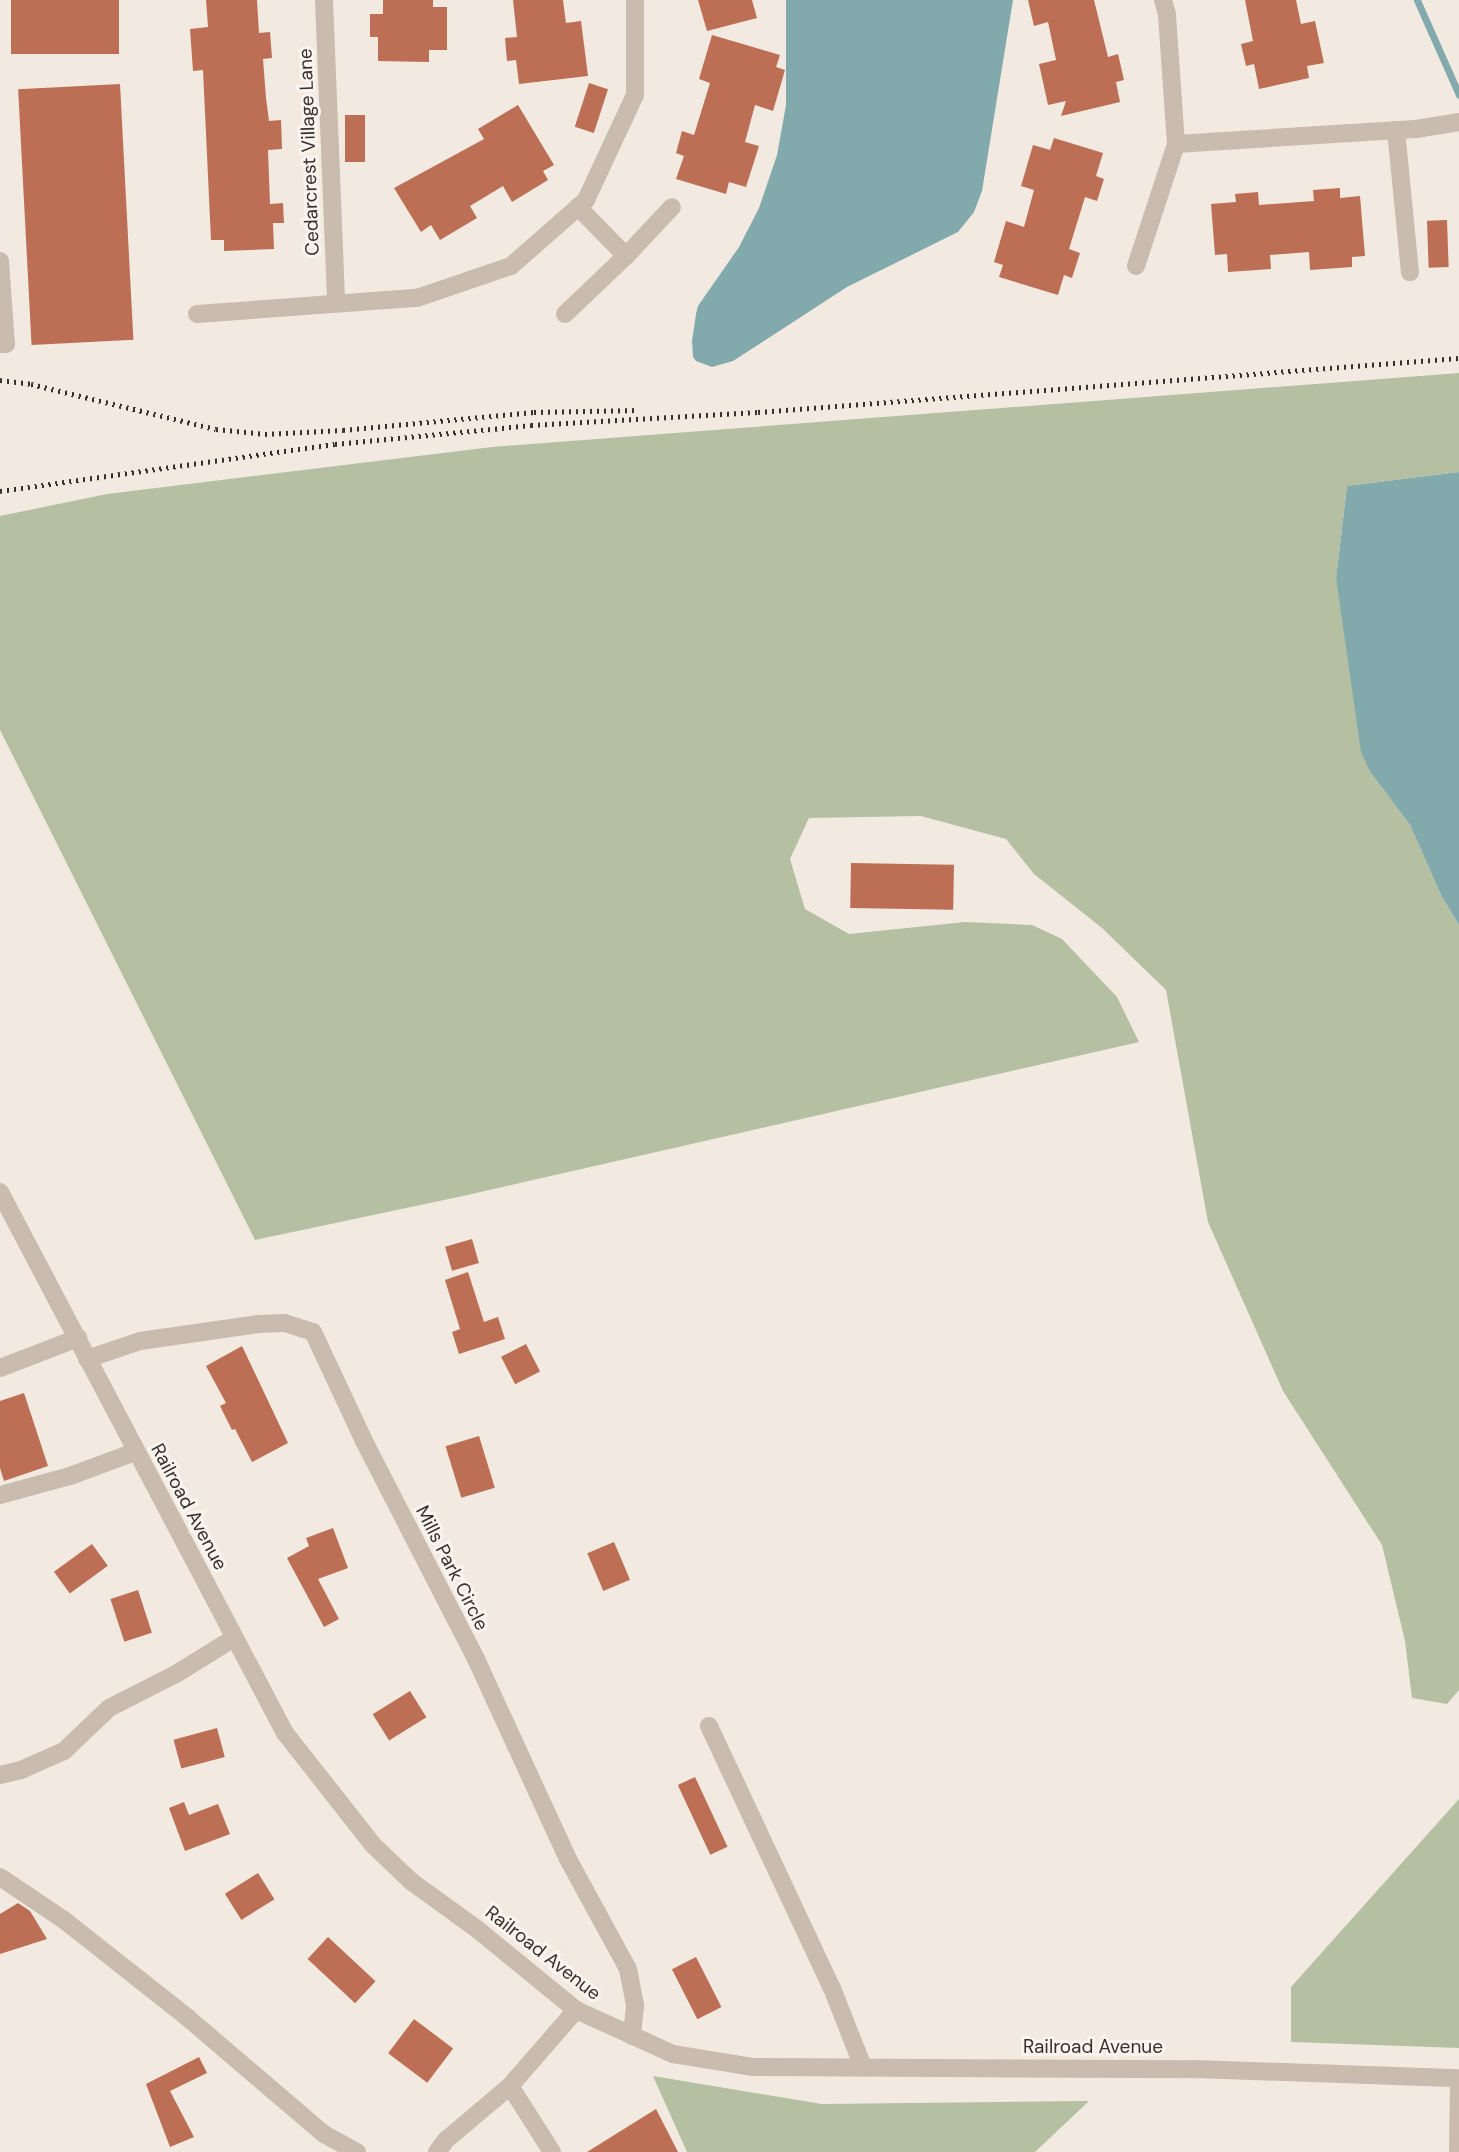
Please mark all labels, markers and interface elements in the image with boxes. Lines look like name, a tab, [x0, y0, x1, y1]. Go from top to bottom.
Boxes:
street label: Cedarcrest Village Lane	[294, 48, 324, 256]
street label: Railroad Avenue	[146, 1440, 232, 1574]
street label: Mills Park Circle	[411, 1502, 493, 1634]
street label: Railroad Avenue	[481, 1901, 605, 2005]
street label: Railroad Avenue	[1023, 2036, 1163, 2058]

